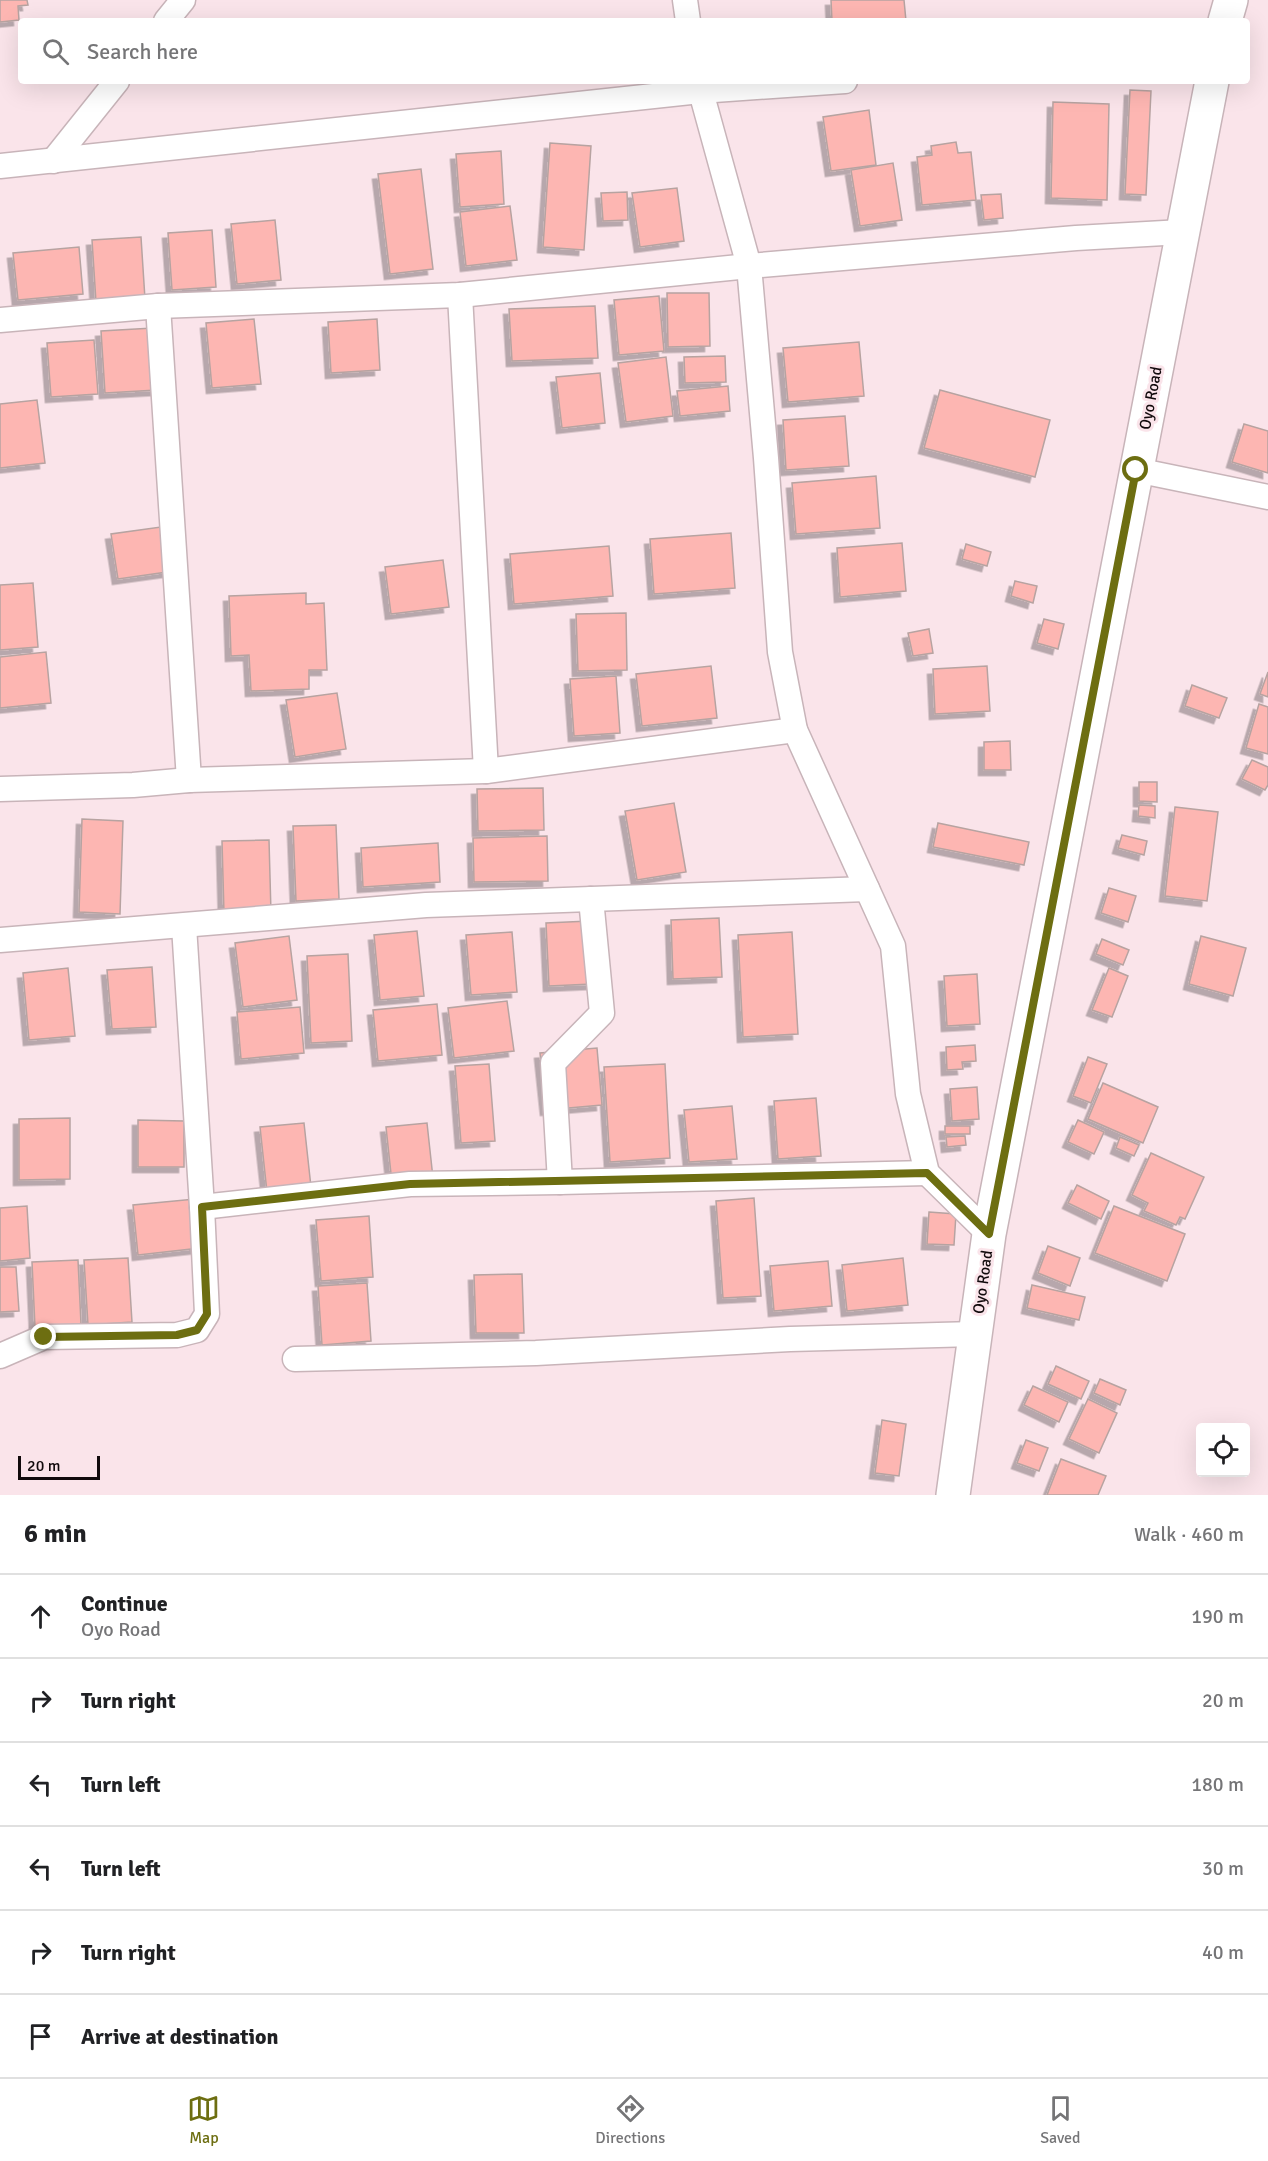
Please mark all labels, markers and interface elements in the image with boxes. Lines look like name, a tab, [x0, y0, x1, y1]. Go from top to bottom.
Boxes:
search box	[18, 18, 1250, 84]
icon: search	[39, 35, 72, 68]
text: Search here	[87, 38, 198, 65]
street label: Oyo Road	[1135, 365, 1167, 431]
route start	[1122, 456, 1148, 482]
street label: Oyo Road	[969, 1249, 997, 1315]
route end	[30, 1323, 56, 1349]
map controls	[1196, 1423, 1250, 1477]
button: locate	[1196, 1423, 1250, 1477]
scale bar	[18, 1453, 100, 1480]
text: 20 m	[27, 1456, 61, 1476]
text: 6 min	[24, 1518, 87, 1550]
text: Walk · 460 m	[1134, 1522, 1244, 1547]
text: Continue	[81, 1590, 168, 1617]
icon: ahead	[24, 1600, 57, 1633]
text: 190 m	[1191, 1604, 1244, 1629]
text: Oyo Road	[81, 1617, 161, 1642]
icon: right	[24, 1684, 57, 1717]
text: Turn right	[81, 1687, 176, 1714]
text: 20 m	[1202, 1688, 1244, 1713]
icon: left	[24, 1768, 57, 1801]
text: Turn left	[81, 1771, 161, 1798]
text: 180 m	[1191, 1772, 1244, 1797]
icon: left	[24, 1852, 57, 1885]
text: Turn left	[81, 1855, 161, 1882]
text: 30 m	[1202, 1856, 1244, 1881]
icon: right	[24, 1936, 57, 1969]
text: Turn right	[81, 1939, 176, 1966]
text: 40 m	[1202, 1940, 1244, 1965]
icon: arrive	[24, 2020, 57, 2053]
text: Arrive at destination	[81, 2023, 278, 2050]
tab: Map	[187, 2092, 220, 2148]
tab: Directions	[595, 2092, 665, 2148]
tab: Saved	[1040, 2092, 1081, 2148]

